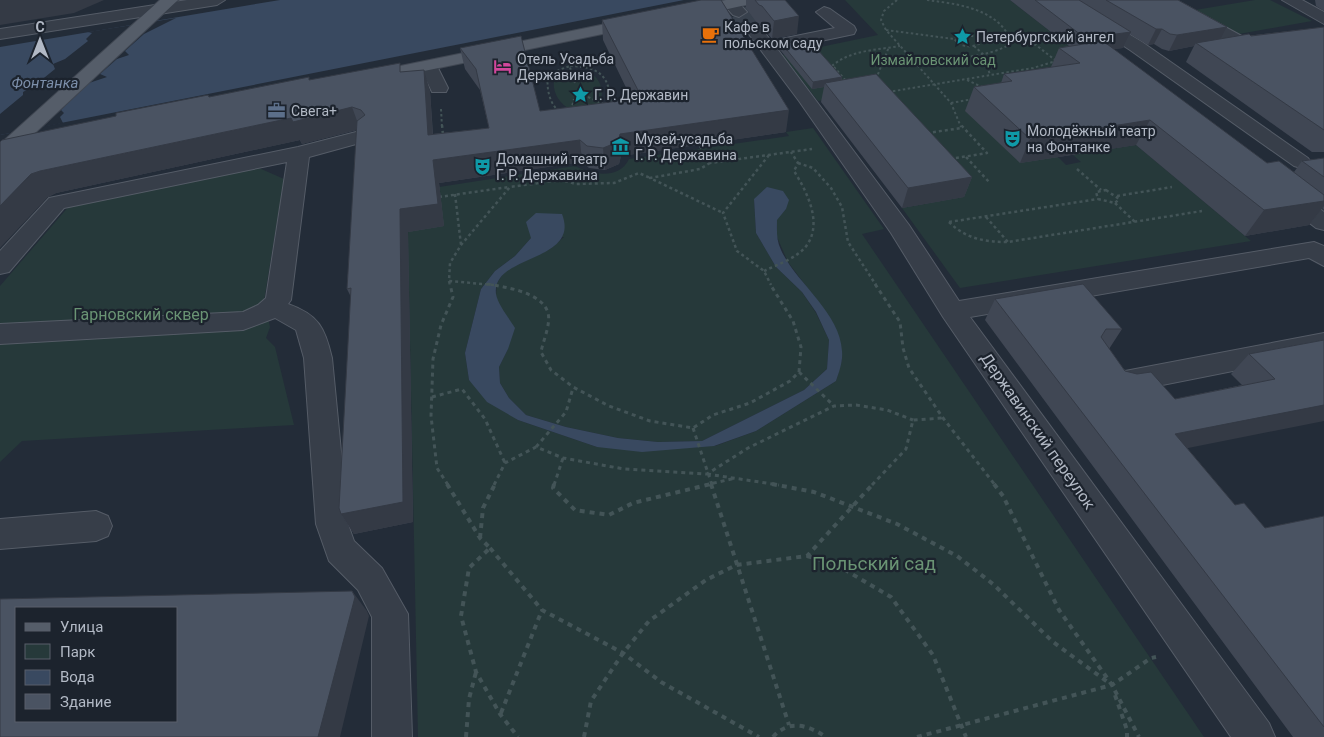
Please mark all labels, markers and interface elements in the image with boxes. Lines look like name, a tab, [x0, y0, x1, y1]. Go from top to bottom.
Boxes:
north arrow	[15, 15, 65, 65]
text: С	[35, 19, 45, 35]
place label: Кафе в польском саду	[724, 19, 823, 51]
cafe icon: Кафе в польском саду	[700, 25, 720, 45]
place icon: Петербургский ангел	[952, 27, 972, 47]
place label: Петербургский ангел	[976, 29, 1114, 45]
place label: Отель Усадьба Державина	[517, 51, 614, 83]
park label: Измайловский сад	[870, 52, 996, 68]
hotel icon: Отель Усадьба Державина	[493, 57, 513, 77]
water label: Фонтанка	[12, 74, 79, 92]
place icon: Г. Р. Державин	[570, 85, 590, 105]
place label: Г. Р. Державин	[594, 87, 688, 103]
office icon: Свега+	[267, 101, 287, 121]
place label: Свега+	[291, 103, 337, 119]
place label: Молодёжный театр на Фонтанке	[1027, 123, 1156, 155]
theatre icon: Молодёжный театр на Фонтанке	[1003, 129, 1023, 149]
place label: Музей-усадьба Г. Р. Державина	[635, 131, 737, 163]
museum icon: Музей-усадьба Г. Р. Державина	[611, 137, 631, 157]
place label: Домашний театр Г. Р. Державина	[496, 151, 607, 183]
theatre icon: Домашний театр Г. Р. Державина	[472, 157, 492, 177]
park label: Гарновский сквер	[73, 305, 209, 324]
street label: Державинский переулок	[977, 349, 1100, 513]
park label: Польский сад	[812, 552, 936, 575]
legend	[15, 607, 178, 722]
text: Улица	[60, 618, 103, 636]
text: Парк	[60, 643, 95, 661]
text: Вода	[60, 668, 95, 686]
text: Здание	[60, 693, 111, 711]

